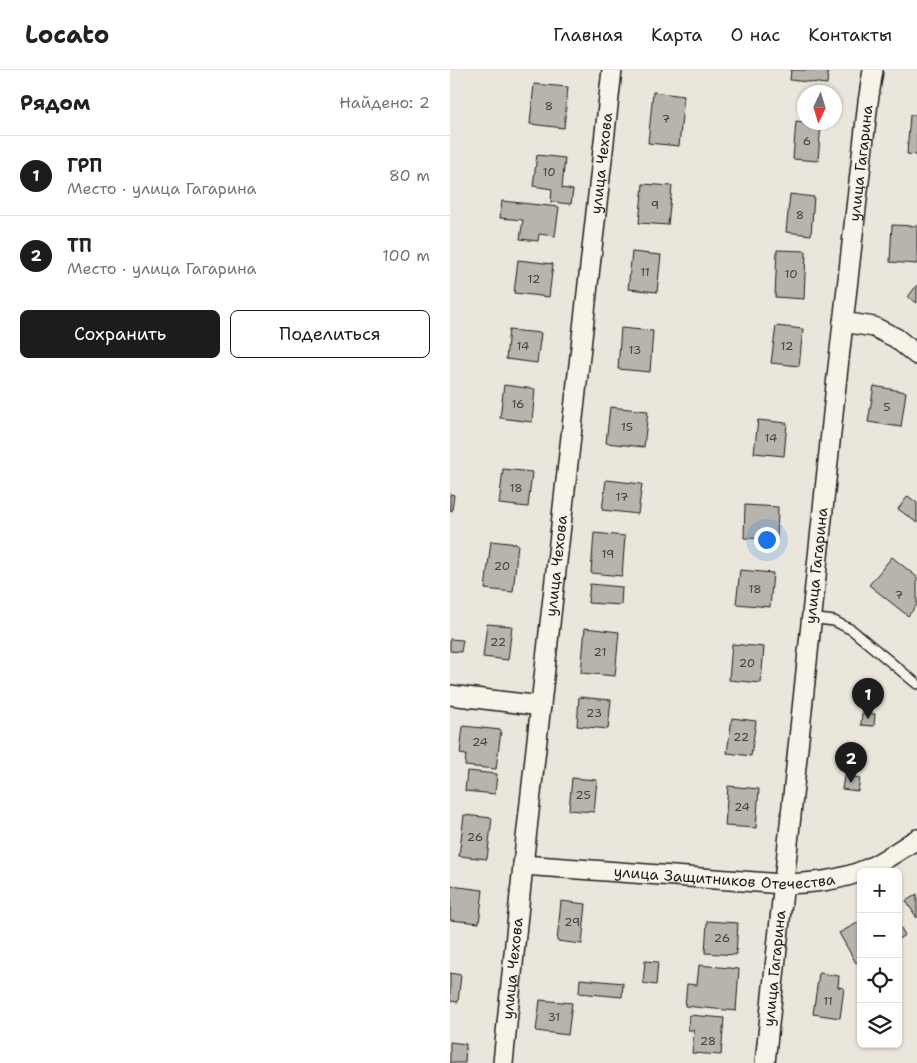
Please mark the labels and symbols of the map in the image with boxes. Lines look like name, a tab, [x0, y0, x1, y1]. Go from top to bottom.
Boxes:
north arrow	[797, 85, 842, 130]
house number: 8	[545, 98, 553, 114]
street label: улица Гагарина	[844, 103, 878, 222]
street label: улица Чехова	[586, 111, 617, 215]
house number: 7	[662, 111, 670, 127]
house number: 6	[803, 133, 811, 149]
house number: 10	[542, 164, 556, 180]
house number: 9	[651, 197, 659, 213]
house number: 8	[796, 207, 804, 223]
house number: 11	[640, 264, 650, 280]
house number: 10	[784, 266, 798, 282]
house number: 12	[528, 271, 540, 287]
house number: 14	[517, 338, 529, 354]
house number: 12	[781, 338, 793, 354]
house number: 13	[629, 342, 641, 358]
house number: 16	[511, 396, 525, 412]
house number: 5	[883, 399, 891, 415]
house number: 15	[621, 419, 633, 435]
house number: 14	[765, 430, 777, 446]
house number: 18	[509, 480, 523, 496]
house number: 17	[616, 489, 628, 505]
street label: улица Гагарина	[800, 506, 833, 625]
street label: улица Чехова	[541, 513, 572, 618]
your location	[754, 527, 780, 553]
house number: 19	[602, 546, 614, 562]
house number: 20	[494, 558, 510, 574]
house number: 18	[748, 581, 762, 597]
house number: 7	[895, 587, 903, 603]
house number: 22	[490, 634, 506, 650]
house number: 21	[594, 644, 606, 660]
house number: 20	[739, 655, 755, 671]
pin: 1	[852, 678, 884, 719]
house number: 23	[586, 705, 602, 721]
house number: 22	[733, 729, 749, 745]
house number: 24	[472, 734, 488, 750]
pin: 2	[835, 742, 867, 783]
house number: 25	[575, 787, 591, 803]
house number: 24	[734, 799, 750, 815]
house number: 26	[467, 829, 483, 845]
street label: улица Защитников Отечества	[613, 862, 837, 894]
street label: улица Гагарина	[759, 909, 790, 1028]
house number: 29	[564, 914, 580, 930]
street label: улица Чехова	[497, 916, 528, 1020]
house number: 26	[714, 930, 730, 946]
house number: 11	[823, 993, 833, 1009]
house number: 31	[548, 1009, 560, 1025]
house number: 28	[700, 1033, 716, 1049]

